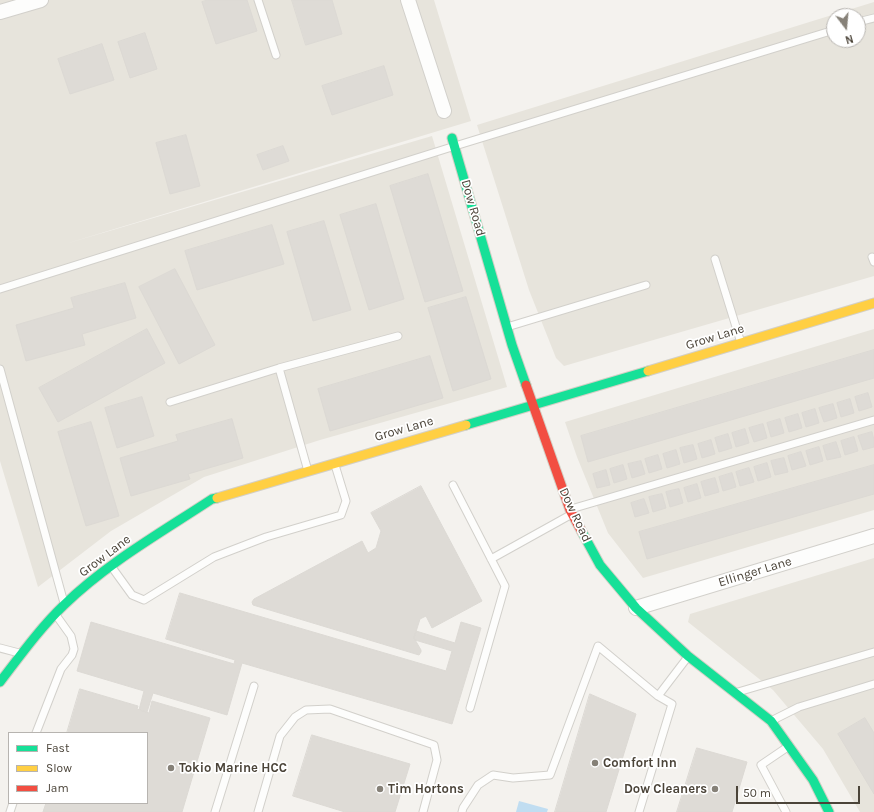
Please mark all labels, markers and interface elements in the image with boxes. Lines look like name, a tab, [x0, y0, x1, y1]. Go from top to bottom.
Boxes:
north arrow	[826, 8, 866, 48]
text: N	[844, 32, 855, 46]
street label: Dow Road	[457, 178, 489, 238]
street label: Grow Lane	[684, 321, 746, 353]
street label: Grow Lane	[373, 413, 435, 445]
street label: Dow Road	[556, 485, 594, 545]
street label: Grow Lane	[76, 532, 134, 580]
street label: Ellinger Lane	[716, 553, 794, 591]
legend	[8, 732, 148, 804]
text: Fast	[46, 741, 69, 755]
place label: Comfort Inn	[603, 755, 677, 771]
marker: Comfort Inn	[590, 758, 600, 768]
place label: Tokio Marine HCC	[179, 760, 287, 776]
text: Slow	[46, 761, 72, 775]
marker: Tokio Marine HCC	[166, 763, 176, 773]
scale bar	[738, 778, 862, 804]
text: Jam	[46, 781, 69, 795]
place label: Tim Hortons	[388, 781, 464, 797]
place label: Dow Cleaners	[624, 781, 707, 797]
marker: Tim Hortons	[375, 784, 385, 794]
marker: Dow Cleaners	[710, 784, 720, 794]
text: 50 m	[743, 786, 771, 800]

